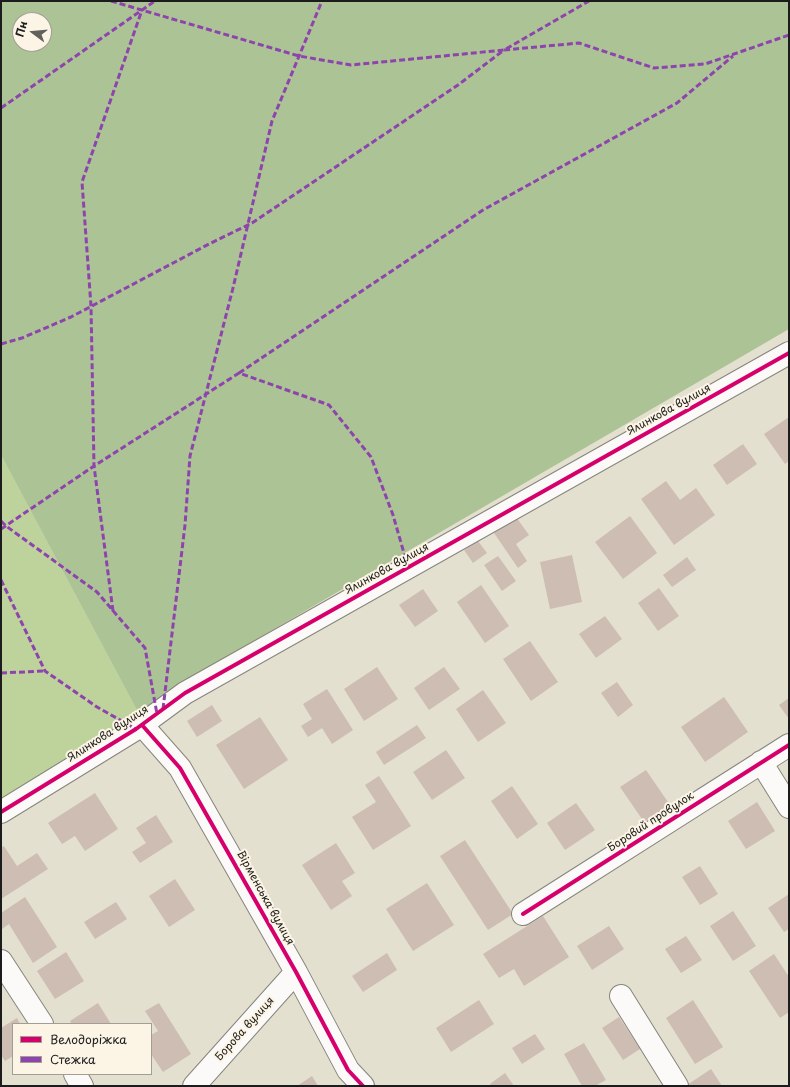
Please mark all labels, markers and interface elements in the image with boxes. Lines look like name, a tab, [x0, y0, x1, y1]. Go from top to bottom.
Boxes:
north arrow	[12, 12, 52, 52]
text: Пн	[11, 19, 31, 39]
street label: Ялинкова вулиця	[625, 382, 713, 438]
street label: Ялинкова вулиця	[343, 541, 431, 597]
street label: Ялинкова вулиця	[65, 703, 151, 765]
street label: Боровий провулок	[606, 789, 696, 855]
street label: Вірменська вулиця	[234, 849, 296, 947]
street label: Борова вулиця	[213, 994, 277, 1064]
legend	[12, 1023, 152, 1075]
text: Велодоріжка	[50, 1030, 127, 1048]
text: Стежка	[50, 1050, 95, 1068]

